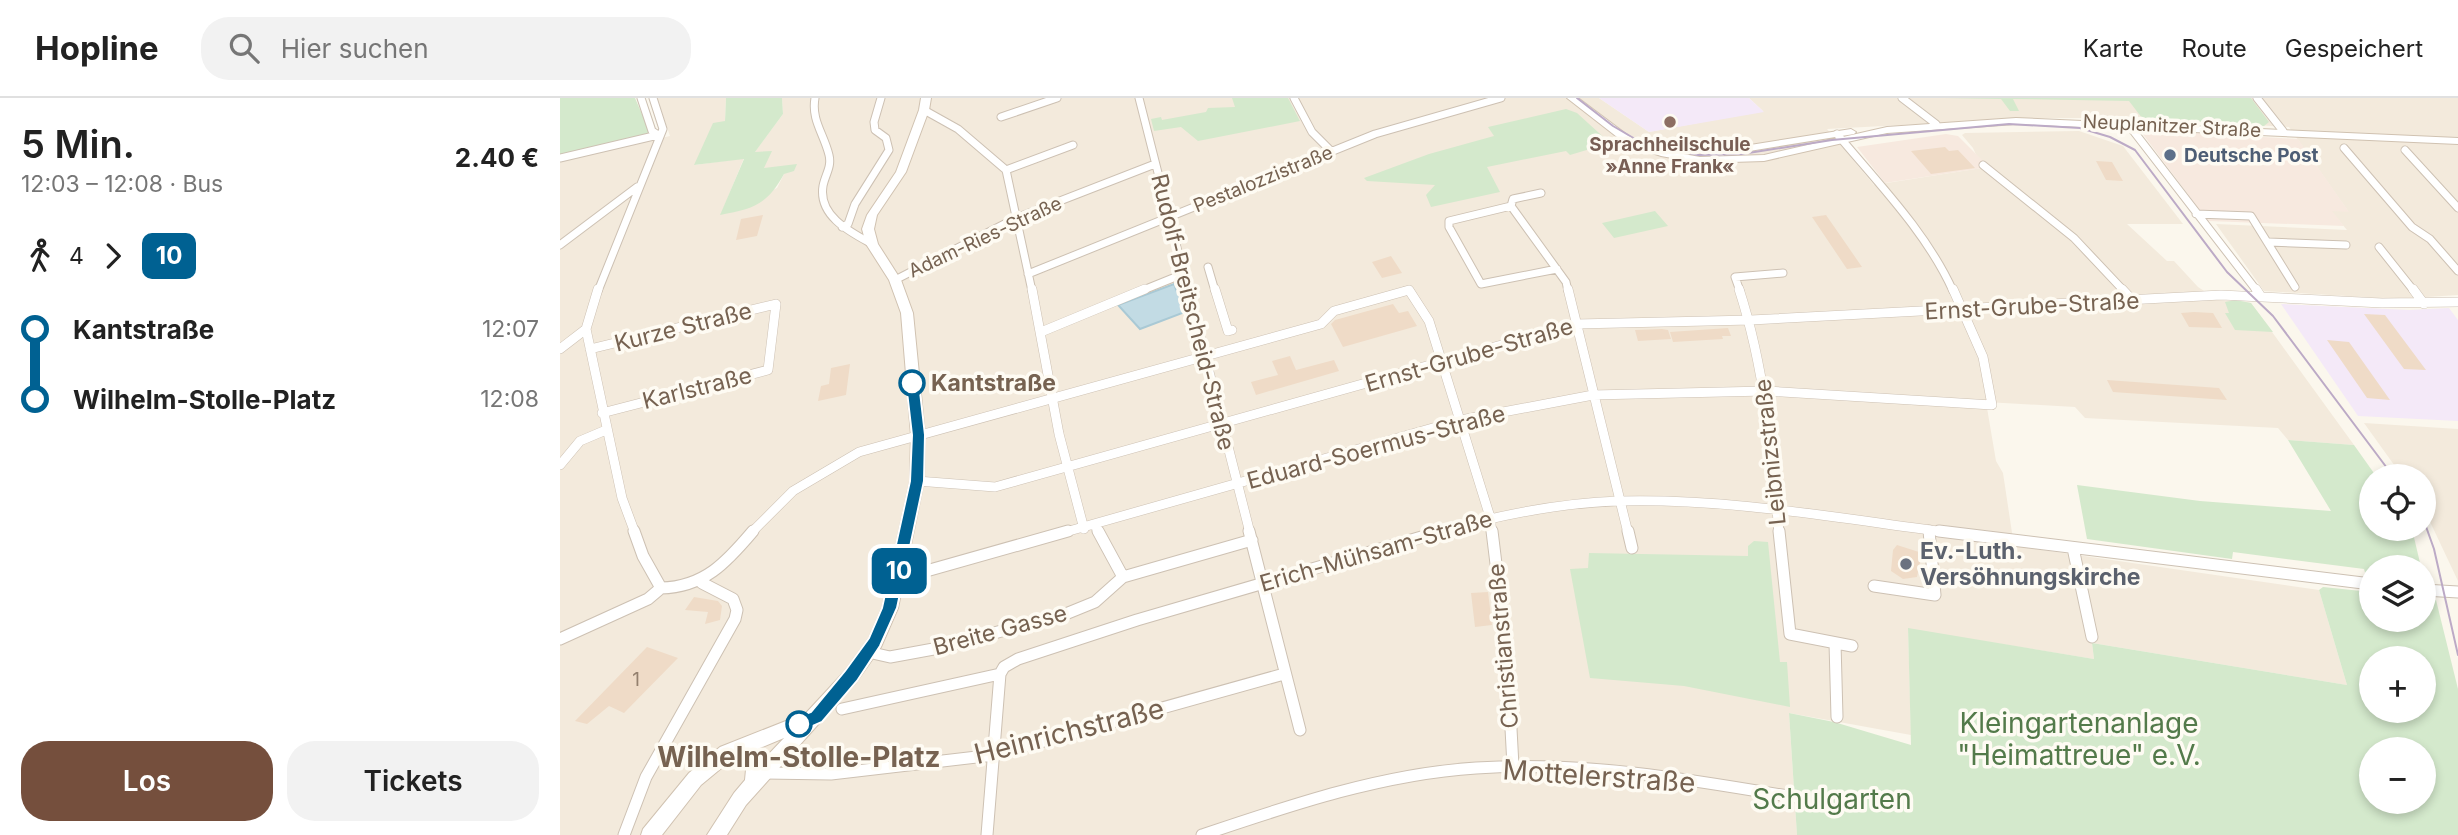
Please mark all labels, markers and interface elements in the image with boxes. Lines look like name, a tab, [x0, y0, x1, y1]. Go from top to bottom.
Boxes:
search box	[201, 17, 691, 80]
text: Hopline	[35, 28, 159, 68]
icon: search	[225, 29, 263, 67]
text: Hier suchen	[281, 33, 429, 64]
text: Karte	[2083, 34, 2143, 63]
text: Route	[2181, 34, 2247, 63]
text: Gespeichert	[2285, 34, 2423, 63]
street label: Neuplanitzer Straße	[2082, 110, 2262, 142]
marker: Sprachheilschule »Anne Frank«	[1662, 114, 1678, 130]
text: 5 Min.	[21, 121, 135, 167]
place label: Sprachheilschule »Anne Frank«	[1589, 133, 1751, 178]
street label: Pestalozzistraße	[1190, 141, 1336, 217]
text: 2.40 €	[455, 142, 539, 173]
place label: Deutsche Post	[2184, 144, 2319, 167]
marker: Deutsche Post	[2162, 147, 2178, 163]
text: 12:03 – 12:08 · Bus	[21, 170, 223, 198]
street label: Rudolf-Breitscheid-Straße	[1145, 171, 1241, 453]
street label: Adam-Ries-Straße	[905, 191, 1065, 283]
icon: walk	[21, 237, 59, 275]
icon: forward	[94, 237, 132, 275]
text: 10	[156, 241, 182, 270]
text: 4	[69, 242, 84, 270]
street label: Ernst-Grube-Straße	[1924, 286, 2140, 326]
street label: Kurze Straße	[611, 296, 755, 358]
street label: Ernst-Grube-Straße	[1362, 312, 1576, 398]
text: Kantstraße	[73, 314, 214, 345]
text: 12:07	[482, 315, 539, 343]
street label: Karlstraße	[639, 361, 755, 415]
place label: Kantstraße	[931, 369, 1056, 397]
marker: Kantstraße	[899, 370, 925, 396]
street label: Leibnizstraße	[1748, 378, 1792, 526]
text: Wilhelm-Stolle-Platz	[73, 384, 336, 415]
text: 12:08	[480, 385, 539, 413]
street label: Eduard-Soermus-Straße	[1244, 399, 1508, 495]
map controls	[2359, 464, 2436, 814]
button: locate	[2359, 464, 2436, 541]
street label: Erich-Mühsam-Straße	[1256, 504, 1496, 598]
place label: Ev.-Luth. Versöhnungskirche	[1920, 537, 2140, 591]
line badge: 10	[868, 548, 930, 594]
button: layers	[2359, 555, 2436, 632]
text: 10	[886, 556, 912, 585]
marker: Ev.-Luth. Versöhnungskirche	[1898, 556, 1914, 572]
street label: Christianstraße	[1482, 562, 1524, 730]
street label: Breite Gasse	[930, 599, 1070, 661]
button: +	[2359, 646, 2436, 723]
house number: 1	[632, 668, 640, 691]
street label: Heinrichstraße	[970, 691, 1168, 771]
park label: Kleingartenanlage "Heimattreue" e.V.	[1957, 706, 2201, 772]
marker: Wilhelm-Stolle-Platz	[786, 711, 812, 737]
button: −	[2359, 737, 2436, 814]
place label: Wilhelm-Stolle-Platz	[657, 740, 941, 774]
button: Los	[21, 741, 273, 821]
button: Tickets	[287, 741, 539, 821]
street label: Mottelerstraße	[1501, 752, 1697, 800]
park label: Schulgarten	[1752, 782, 1912, 816]

